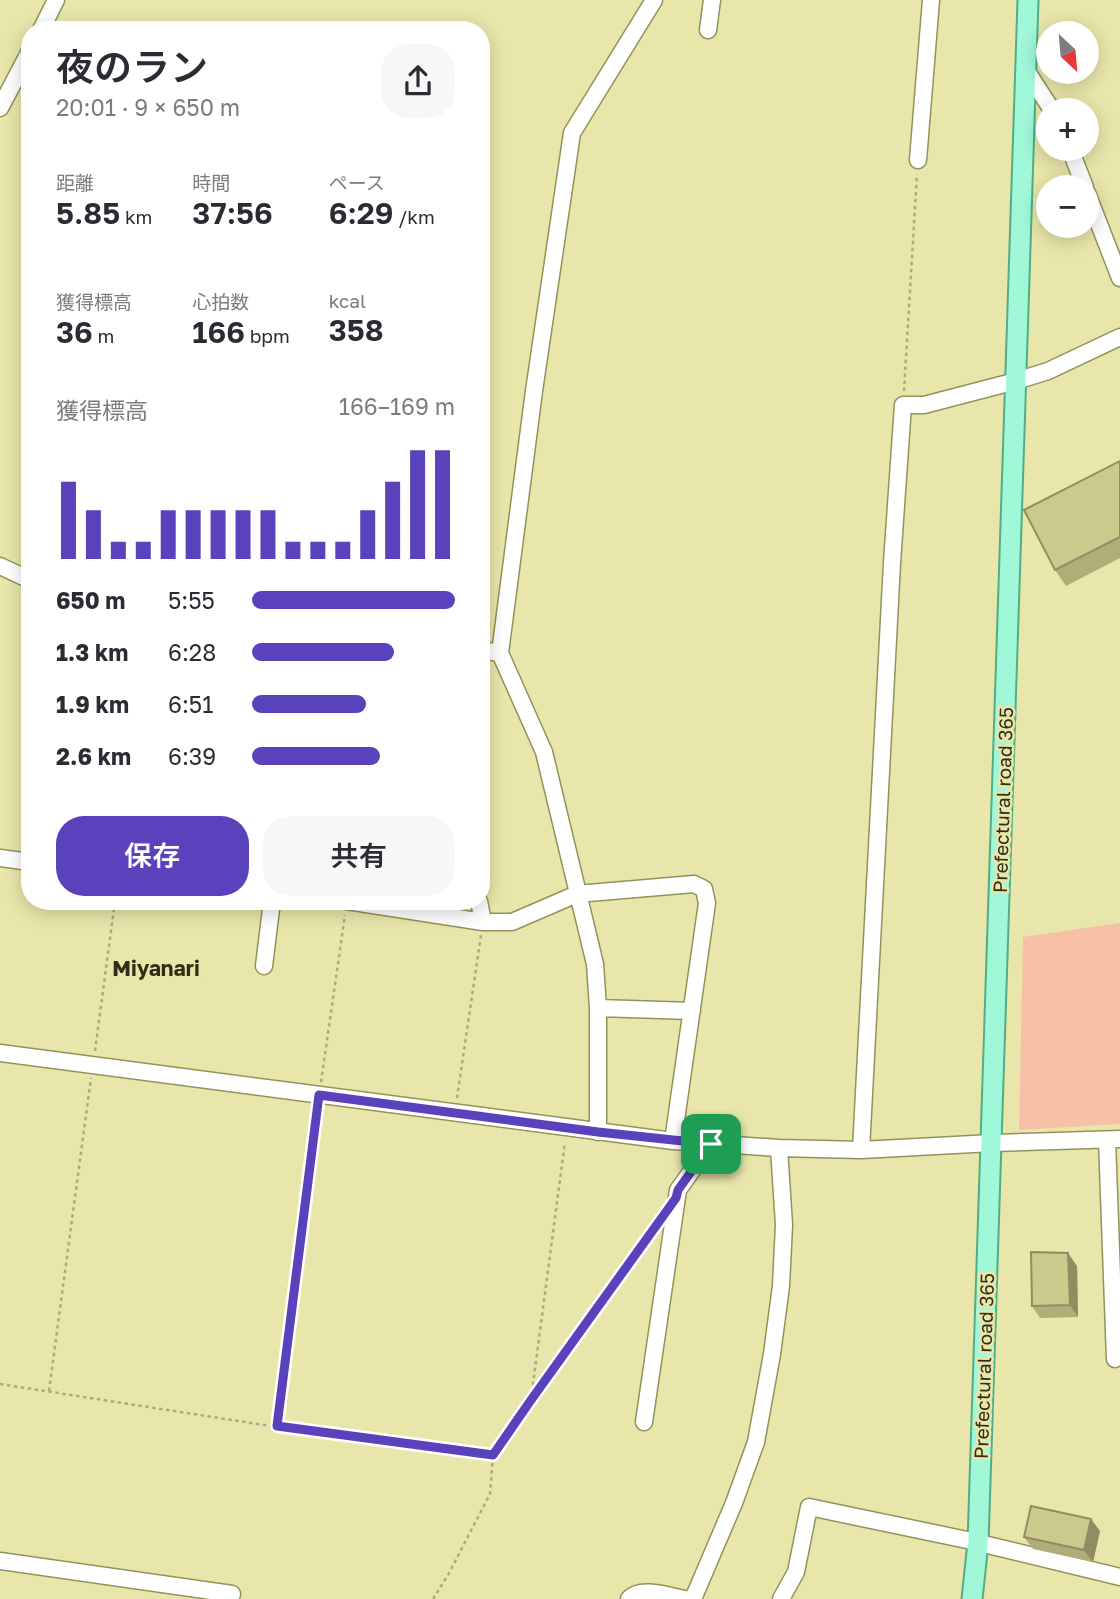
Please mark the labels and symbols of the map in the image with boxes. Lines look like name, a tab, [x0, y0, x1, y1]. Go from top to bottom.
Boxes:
north arrow	[1036, 21, 1099, 84]
street label: Prefectural road 365	[988, 707, 1017, 893]
district label: Miyanari	[112, 955, 200, 981]
pin	[681, 1114, 741, 1174]
street label: Prefectural road 365	[969, 1273, 998, 1459]

